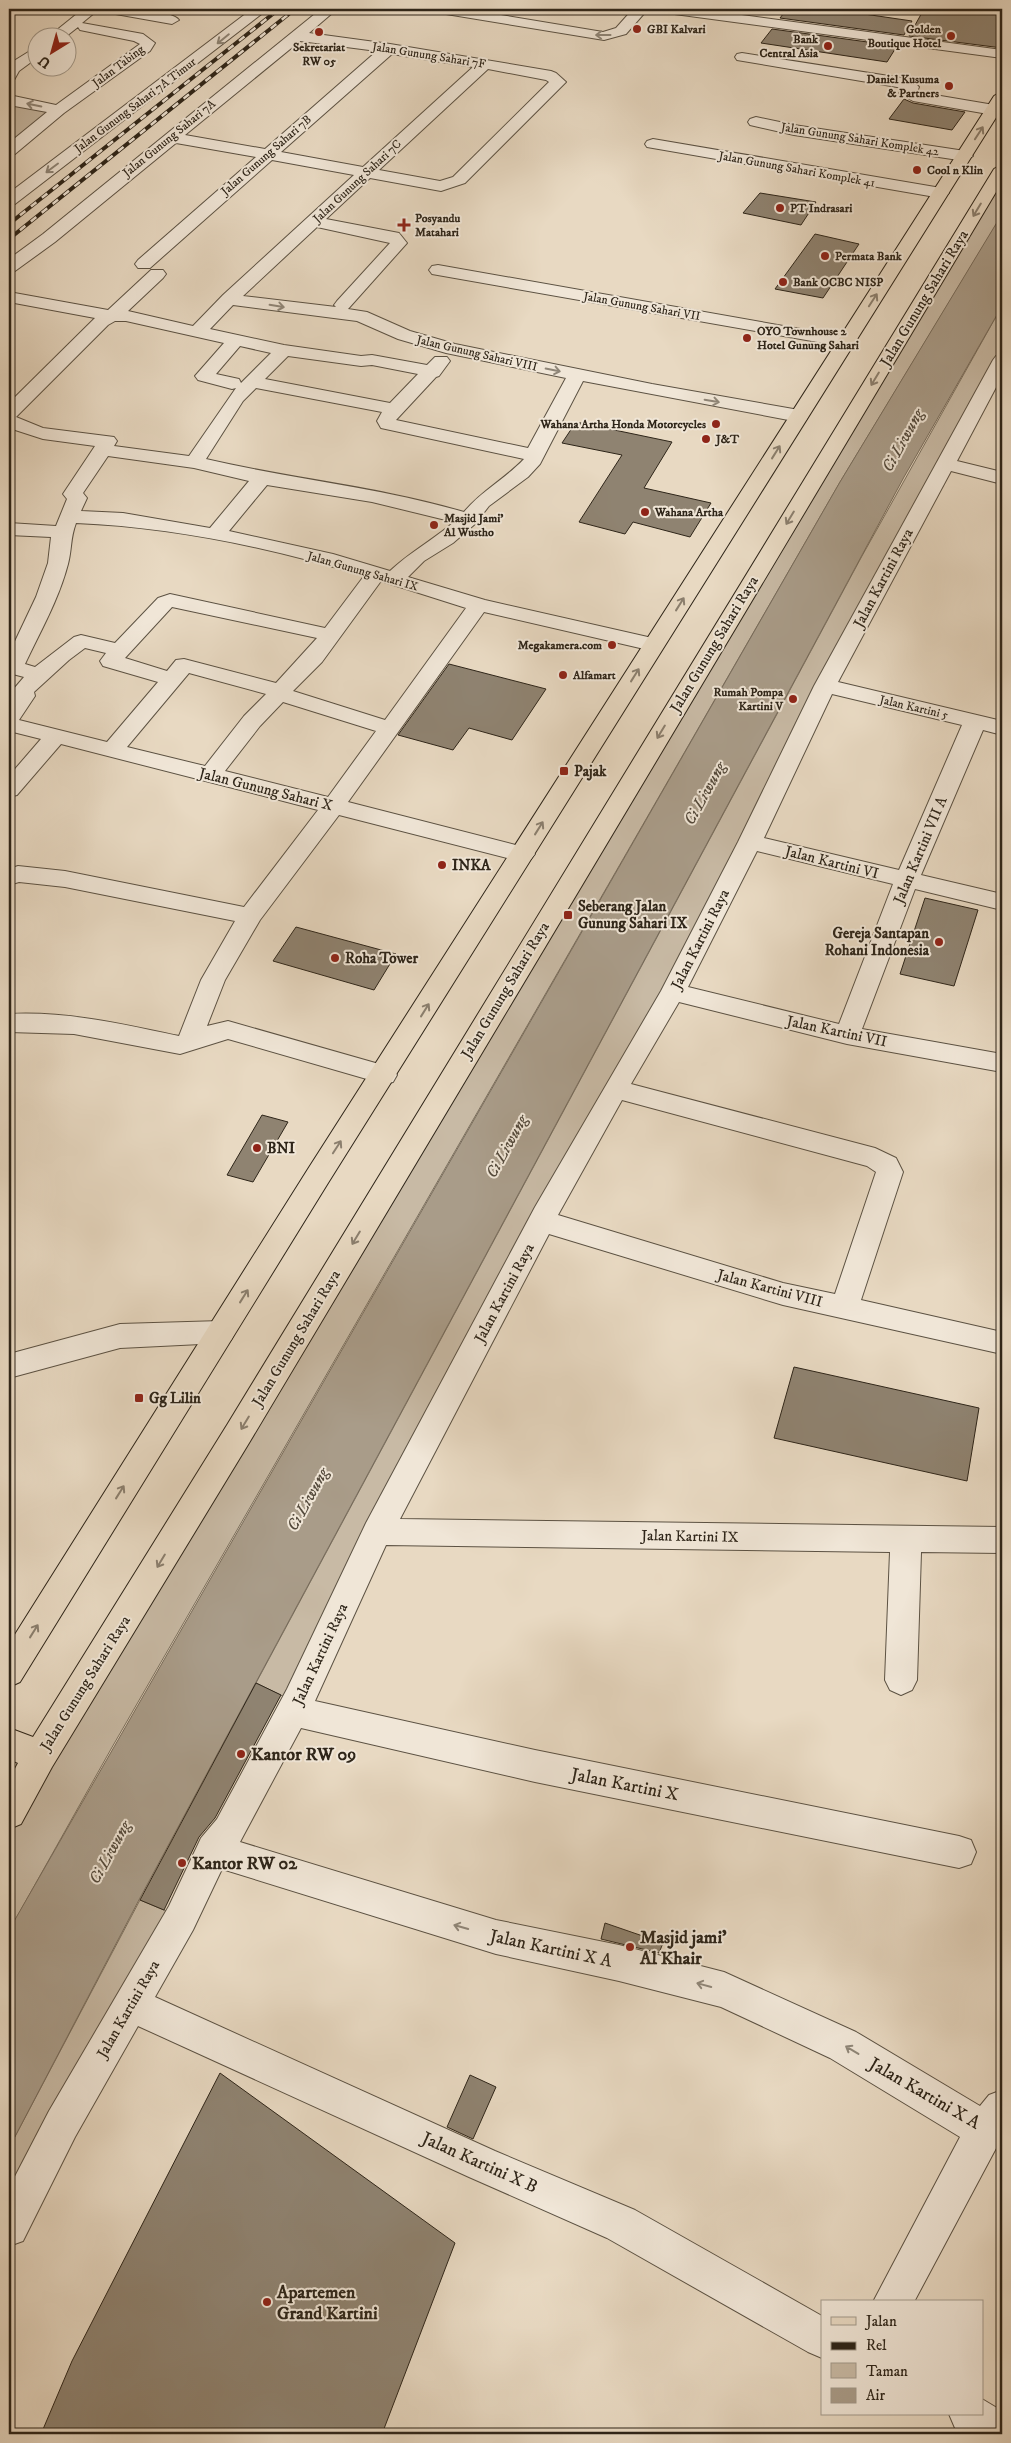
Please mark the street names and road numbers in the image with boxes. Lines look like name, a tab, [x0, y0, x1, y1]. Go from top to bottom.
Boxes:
street label: Jalan Gunung Sahari 7F	[370, 39, 487, 72]
street label: Jalan Tabing	[89, 42, 147, 91]
street label: Jalan Gunung Sahari 7A Timur	[71, 54, 199, 156]
street label: Jalan Gunung Sahari 7A	[120, 96, 218, 180]
street label: Jalan Gunung Sahari 7B	[217, 112, 315, 199]
street label: Jalan Gunung Sahari Komplek 42	[779, 119, 940, 159]
street label: Jalan Gunung Sahari 7C	[309, 137, 405, 227]
street label: Jalan Gunung Sahari Komplek 41	[717, 148, 876, 191]
street label: Jalan Gunung Sahari Raya	[875, 226, 973, 372]
street label: Jalan Gunung Sahari VII	[581, 289, 702, 324]
street label: Jalan Gunung Sahari VIII	[414, 332, 539, 375]
street label: Jalan Kartini Raya	[848, 525, 918, 633]
street label: Jalan Gunung Sahari IX	[305, 548, 420, 595]
street label: Jalan Gunung Sahari Raya	[665, 572, 763, 718]
street label: Jalan Kartini 5	[877, 692, 950, 723]
street label: Jalan Gunung Sahari X	[195, 763, 335, 815]
street label: Jalan Kartini VII A	[889, 793, 952, 909]
street label: Jalan Kartini VI	[781, 841, 881, 883]
street label: Jalan Kartini Raya	[666, 885, 734, 994]
street label: Jalan Gunung Sahari Raya	[456, 918, 554, 1064]
street label: Jalan Kartini VII	[783, 1011, 889, 1051]
street label: Jalan Kartini Raya	[469, 1240, 539, 1348]
street label: Jalan Kartini VIII	[713, 1265, 825, 1312]
street label: Jalan Gunung Sahari Raya	[247, 1266, 345, 1412]
street label: Jalan Kartini IX	[639, 1526, 739, 1547]
street label: Jalan Kartini Raya	[288, 1600, 353, 1710]
street label: Jalan Gunung Sahari Raya	[35, 1612, 135, 1756]
street label: Jalan Kartini X	[567, 1763, 680, 1806]
street label: Jalan Kartini X A	[486, 1925, 614, 1973]
street label: Jalan Kartini Raya	[92, 1956, 164, 2063]
street label: Jalan Kartini X A	[863, 2052, 984, 2135]
street label: Jalan Kartini X B	[416, 2127, 541, 2198]

